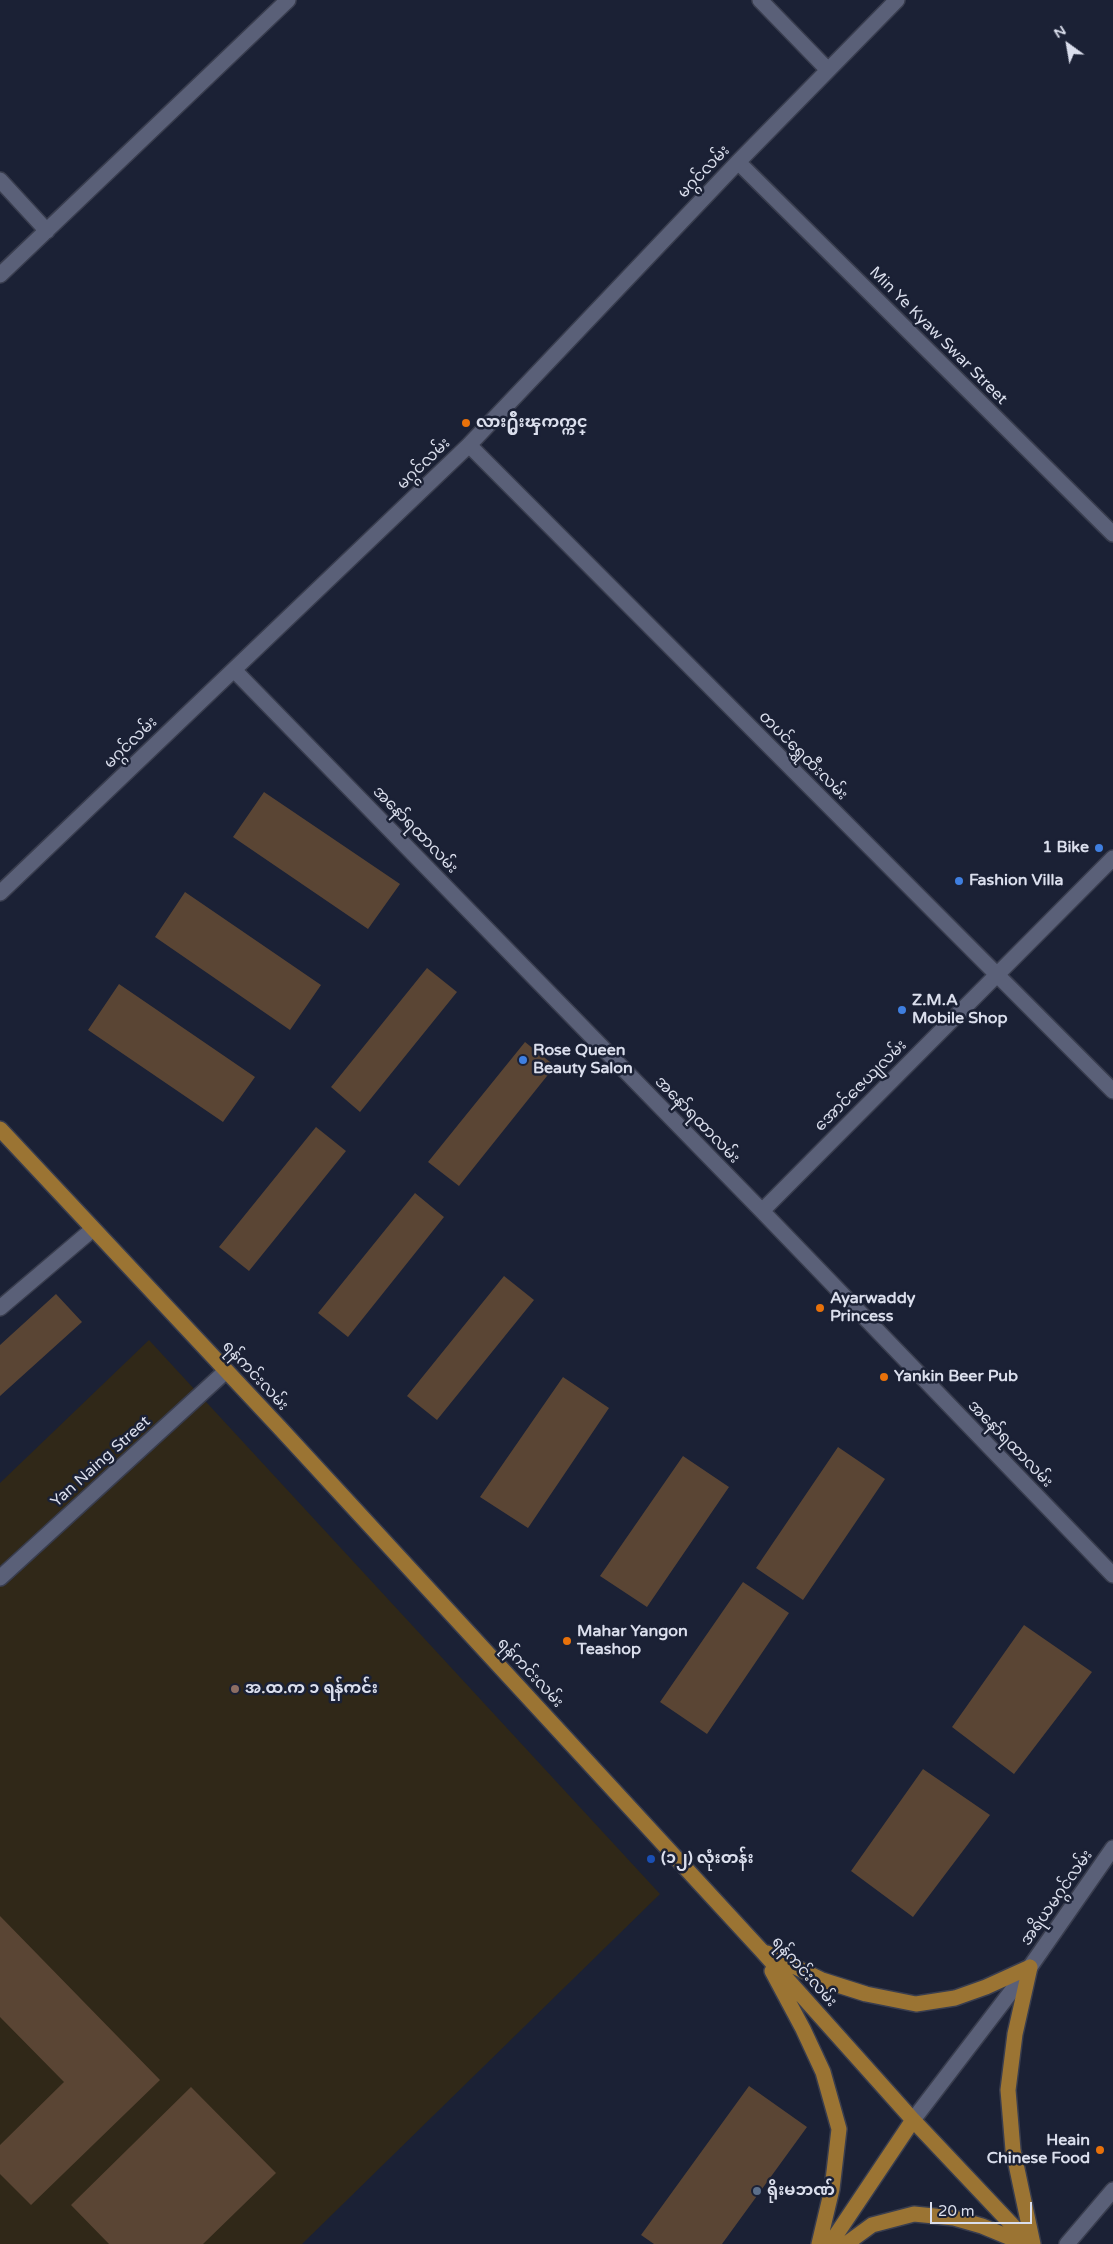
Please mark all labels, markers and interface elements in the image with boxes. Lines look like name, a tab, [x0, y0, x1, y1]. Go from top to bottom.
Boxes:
north arrow	[1043, 20, 1093, 70]
text: N	[1051, 22, 1069, 42]
street label: မဂ္ဂင်လမ်း	[674, 141, 734, 203]
street label: Min Ye Kyaw Swar Street	[865, 263, 1011, 409]
place label: လား႐ွိဳးၾကက္ကင္	[476, 413, 587, 433]
marker: လား႐ွိဳးၾကက္ကင္	[460, 417, 472, 429]
street label: မဂ္ဂင်လမ်း	[393, 434, 455, 494]
street label: တပင်ရွှေထီးလမ်း	[754, 707, 852, 805]
street label: မဂ္ဂင်လမ်း	[100, 713, 162, 773]
street label: အနော်ရထာလမ်း	[368, 782, 462, 878]
place label: 1 Bike	[1042, 838, 1089, 858]
marker: 1 Bike	[1093, 842, 1105, 854]
place label: Fashion Villa	[969, 871, 1063, 891]
marker: Fashion Villa	[953, 875, 965, 887]
place label: Z.M.A Mobile Shop	[912, 991, 1008, 1029]
marker: Z.M.A Mobile Shop	[896, 1004, 908, 1016]
street label: အောင်ဇေယျလမ်း	[811, 1036, 911, 1136]
place label: Rose Queen Beauty Salon	[533, 1041, 633, 1079]
marker: Rose Queen Beauty Salon	[517, 1054, 529, 1066]
street label: အနော်ရထာလမ်း	[650, 1072, 744, 1168]
place label: Ayarwaddy Princess	[830, 1289, 915, 1327]
marker: Ayarwaddy Princess	[814, 1302, 826, 1314]
street label: ရန်ကင်းလမ်း	[218, 1337, 292, 1415]
place label: Yankin Beer Pub	[894, 1367, 1018, 1387]
marker: Yankin Beer Pub	[878, 1371, 890, 1383]
street label: အနော်ရထာလမ်း	[963, 1396, 1057, 1492]
street label: Yan Naing Street	[47, 1412, 155, 1512]
place label: Mahar Yangon Teashop	[577, 1622, 688, 1660]
street label: ရန်ကင်းလမ်း	[493, 1634, 567, 1712]
marker: Mahar Yangon Teashop	[561, 1635, 573, 1647]
place label: အ.ထ.က ၁ ရန်ကင်း	[245, 1679, 378, 1699]
marker: အ.ထ.က ၁ ရန်ကင်း	[229, 1683, 241, 1695]
street label: အရိယမဂ္ဂင်လမ်း	[1017, 1846, 1097, 1950]
place label: (၁၂) လုံးတန်း	[661, 1849, 754, 1869]
marker: (၁၂) လုံးတန်း	[645, 1853, 657, 1865]
street label: ရန်ကင်းလမ်း	[767, 1933, 841, 2011]
place label: Heain Chinese Food	[987, 2131, 1090, 2169]
marker: Heain Chinese Food	[1094, 2144, 1106, 2156]
place label: ရိုးမဘဏ်	[767, 2181, 835, 2201]
marker: ရိုးမဘဏ်	[751, 2185, 763, 2197]
scale bar	[933, 2192, 1036, 2224]
text: 20 m	[938, 2202, 975, 2220]

